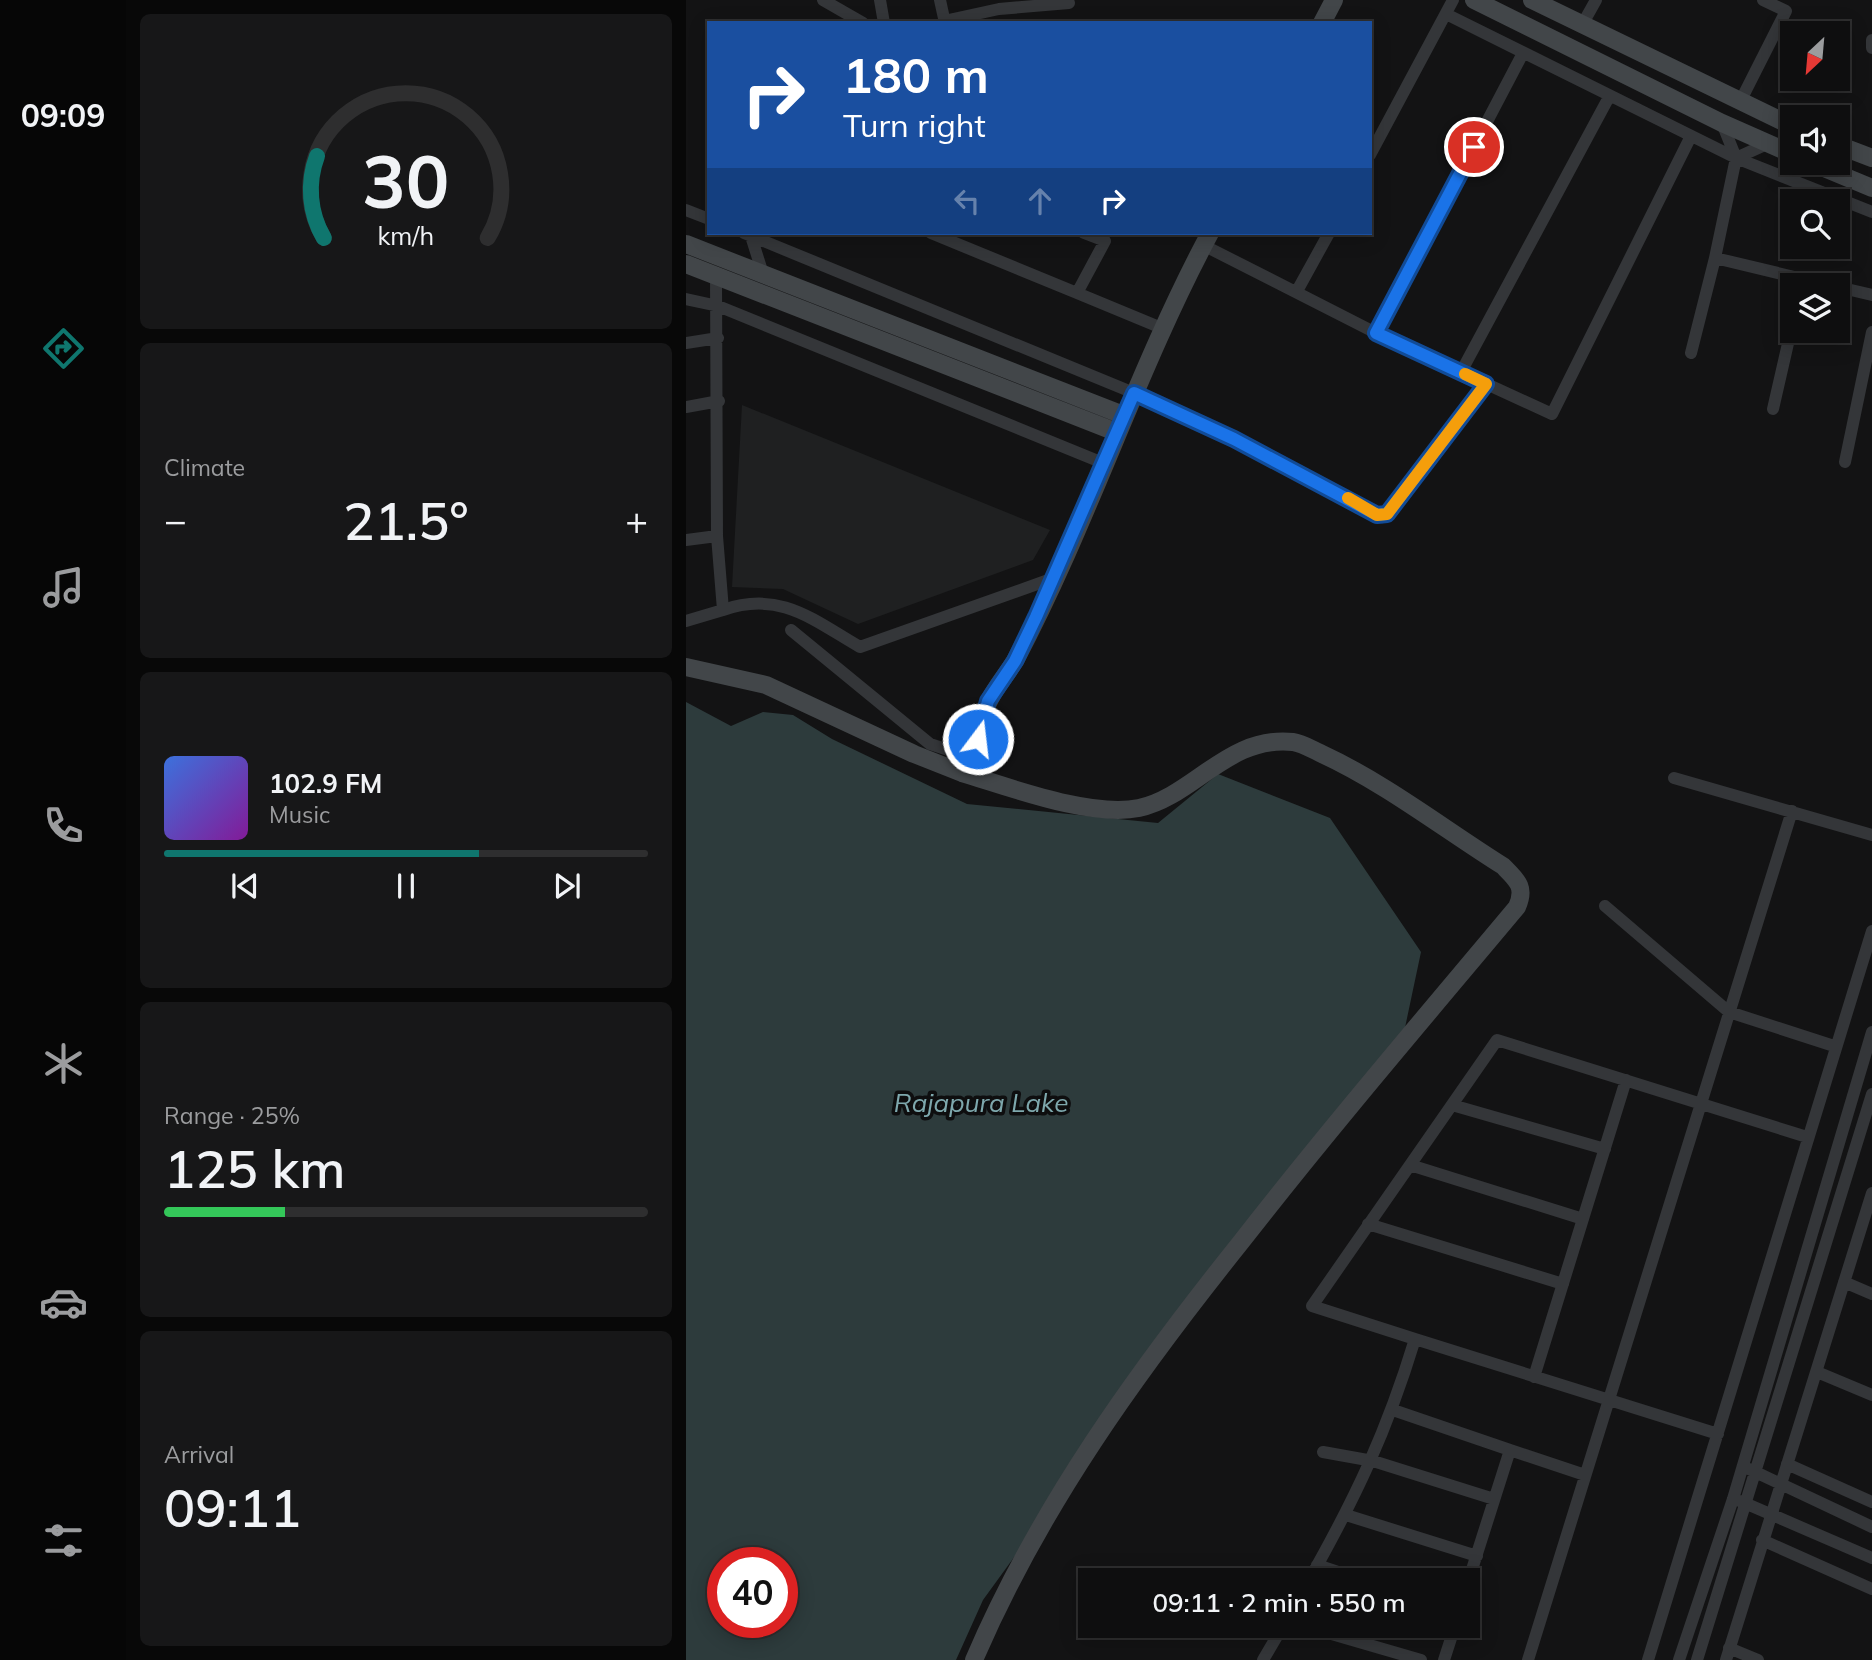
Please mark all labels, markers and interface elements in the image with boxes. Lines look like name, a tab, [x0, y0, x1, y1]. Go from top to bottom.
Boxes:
north arrow	[1780, 21, 1850, 91]
map controls	[1780, 21, 1850, 343]
text: 180 m	[843, 44, 989, 105]
icon: right	[728, 49, 819, 140]
text: 09:09	[21, 95, 105, 135]
text: Turn right	[843, 105, 986, 145]
button: sound	[1780, 105, 1850, 175]
pin	[1444, 117, 1504, 177]
icon: arrive	[1455, 128, 1493, 166]
text: 30	[362, 135, 450, 226]
icon: left	[948, 182, 986, 220]
icon: ahead	[1021, 182, 1059, 220]
icon: right	[1094, 182, 1132, 220]
button: search	[1780, 189, 1850, 259]
text: km/h	[378, 219, 434, 250]
button: layers	[1780, 273, 1850, 343]
icon: directions	[39, 324, 88, 373]
text: Climate	[164, 453, 245, 482]
text: 21.5°	[343, 488, 469, 553]
text: −	[164, 496, 187, 544]
text: +	[625, 496, 648, 544]
icon: music	[39, 563, 88, 612]
position arrow	[941, 702, 1015, 776]
text: 102.9 FM	[269, 767, 382, 800]
text: Music	[269, 800, 330, 829]
icon: phone	[39, 801, 88, 850]
icon: previous	[226, 867, 264, 905]
icon: pause	[387, 867, 425, 905]
icon: next	[548, 867, 586, 905]
icon: climate	[39, 1039, 88, 1088]
water label: Rajapura Lake	[894, 1086, 1068, 1119]
text: Range · 25%	[164, 1101, 300, 1130]
text: 125 km	[164, 1136, 345, 1201]
icon: car	[39, 1278, 88, 1327]
text: Arrival	[164, 1440, 234, 1469]
text: 09:11	[164, 1475, 301, 1540]
icon: filters	[39, 1516, 88, 1565]
speed limit sign: 40	[707, 1547, 798, 1638]
text: 09:11 · 2 min · 550 m	[1152, 1586, 1406, 1619]

